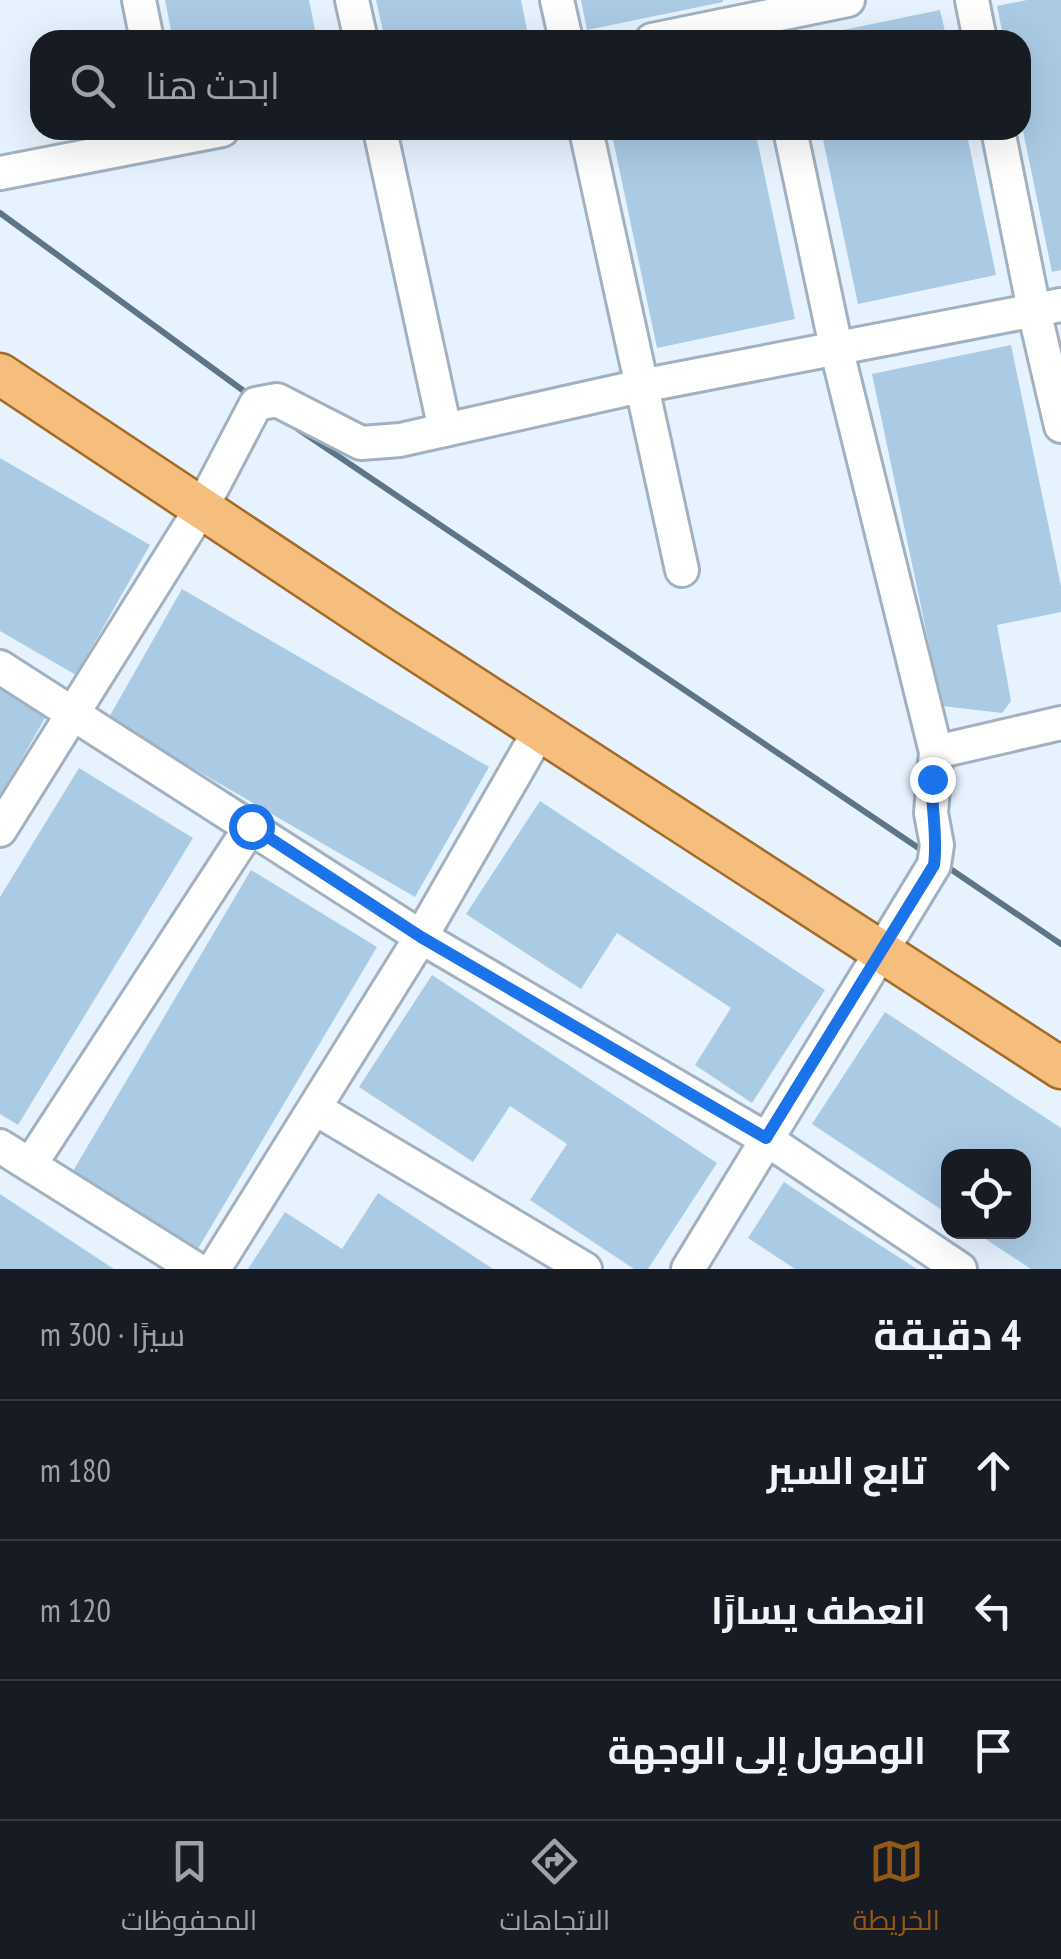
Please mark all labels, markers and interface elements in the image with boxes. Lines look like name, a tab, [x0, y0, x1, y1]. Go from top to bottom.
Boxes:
search box	[30, 30, 1031, 140]
icon: search	[65, 58, 120, 113]
text: ابحث هنا	[145, 60, 280, 109]
route end	[910, 757, 956, 803]
route start	[229, 804, 275, 850]
map controls	[941, 1149, 1031, 1239]
button: locate	[941, 1149, 1031, 1239]
text: 4 دقيقة	[874, 1307, 1021, 1362]
text: سيرًا · 300 m	[40, 1313, 185, 1355]
icon: ahead	[966, 1443, 1021, 1498]
text: تابع السير	[767, 1445, 926, 1494]
text: 180 m	[40, 1449, 111, 1491]
icon: left	[966, 1583, 1021, 1638]
text: انعطف يسارًا	[711, 1585, 926, 1634]
text: 120 m	[40, 1589, 111, 1631]
icon: arrive	[966, 1723, 1021, 1778]
text: الوصول إلى الوجهة	[608, 1725, 926, 1774]
tab: المحفوظات	[121, 1834, 257, 1946]
tab: الاتجاهات	[500, 1834, 610, 1946]
tab: الخريطة	[853, 1834, 940, 1946]

